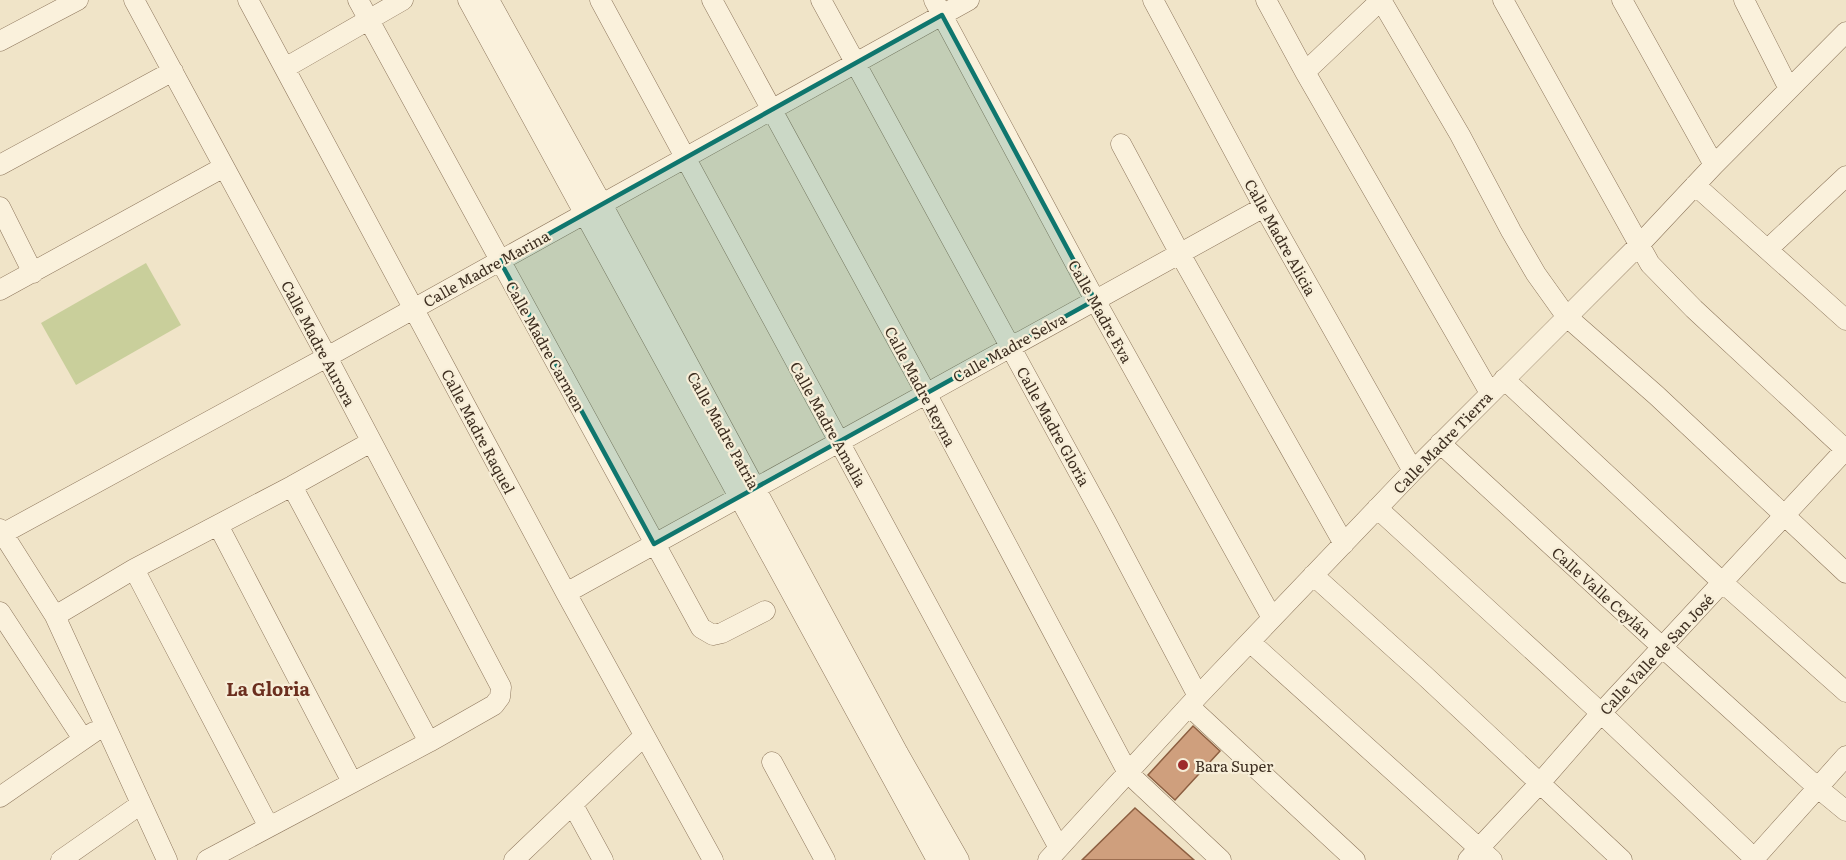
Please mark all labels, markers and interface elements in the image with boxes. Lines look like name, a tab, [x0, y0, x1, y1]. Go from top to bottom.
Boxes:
street label: Calle Madre Alicia	[1239, 174, 1323, 300]
street label: Calle Madre Marina	[419, 223, 554, 312]
street label: Calle Madre Eva	[1063, 255, 1139, 367]
street label: Calle Madre Aurora	[276, 276, 362, 411]
street label: Calle Madre Carmen	[501, 277, 591, 416]
street label: Calle Madre Selva	[948, 306, 1071, 388]
street label: Calle Madre Reyna	[880, 322, 963, 451]
street label: Calle Madre Amalia	[785, 357, 873, 492]
street label: Calle Madre Gloria	[1012, 362, 1097, 491]
street label: Calle Madre Raquel	[436, 365, 522, 497]
street label: Calle Madre Patria	[682, 367, 766, 494]
street label: Calle Madre Tierra	[1387, 385, 1498, 498]
street label: Calle Valle Ceylán	[1547, 541, 1657, 643]
street label: Calle Valle de San José	[1594, 588, 1719, 720]
district label: La Gloria	[226, 675, 310, 702]
place label: Bara Super	[1195, 754, 1273, 777]
marker: Bara Super	[1176, 758, 1190, 772]

